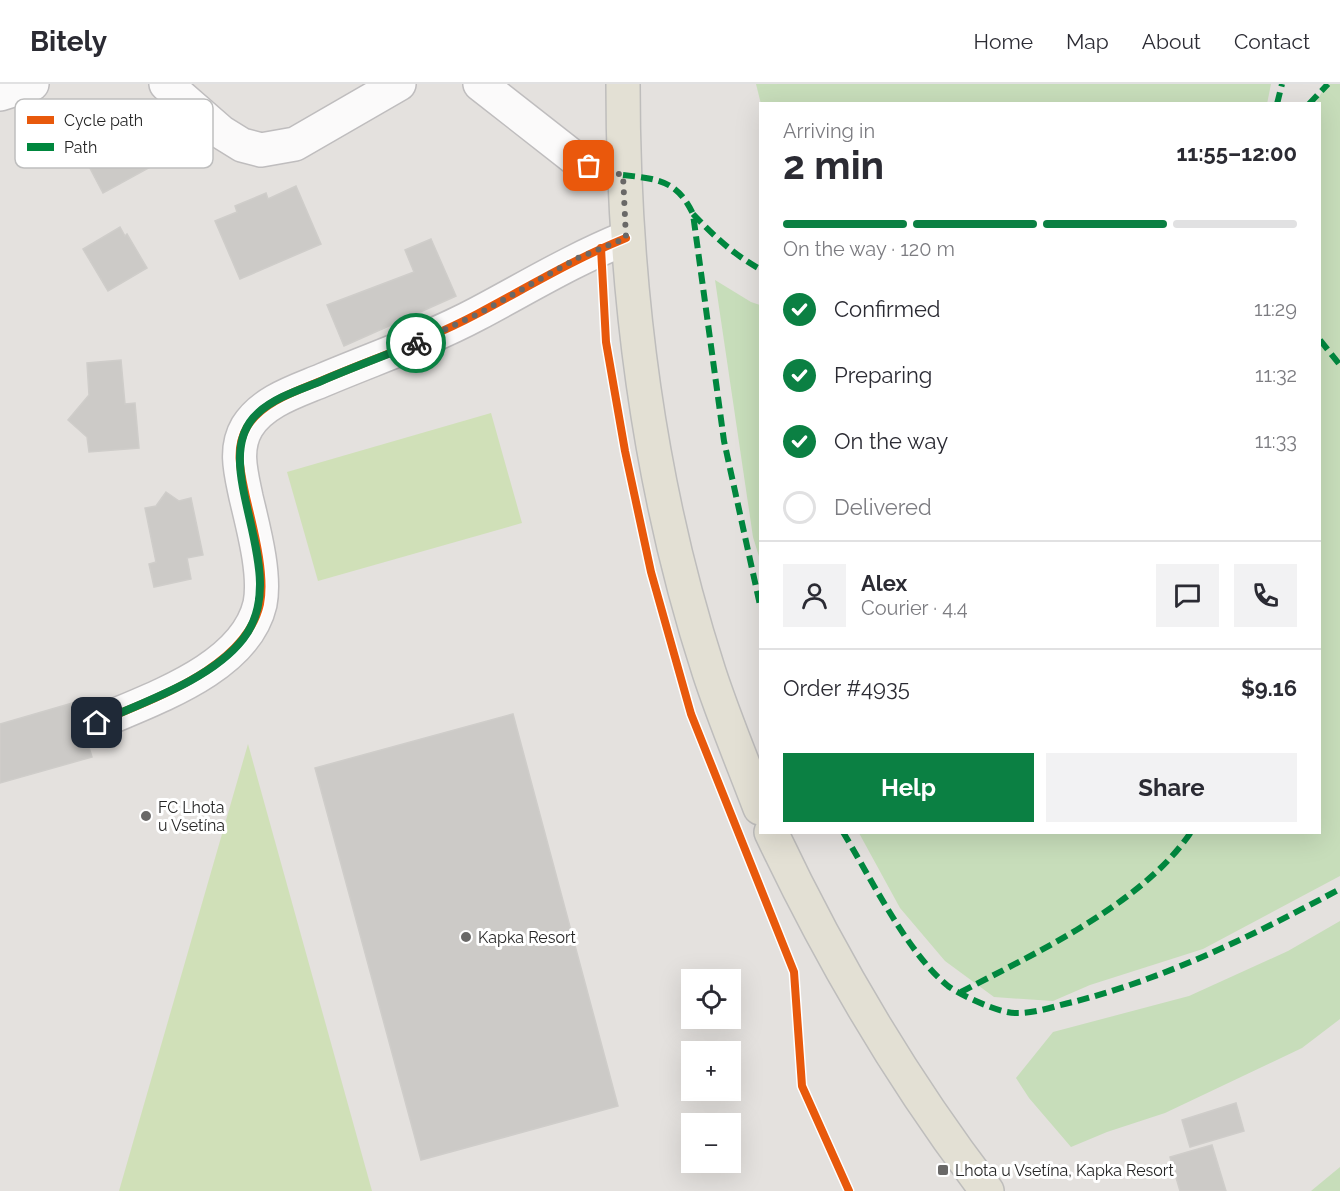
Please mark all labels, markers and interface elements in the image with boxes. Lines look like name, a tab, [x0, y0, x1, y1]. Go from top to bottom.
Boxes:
text: Bitely	[30, 25, 107, 58]
text: Home	[974, 29, 1033, 54]
text: Map	[1066, 29, 1109, 54]
text: About	[1142, 29, 1201, 54]
text: Contact	[1234, 29, 1310, 54]
legend	[15, 99, 213, 168]
text: Cycle path	[64, 111, 143, 130]
text: Arriving in	[783, 119, 875, 143]
text: Path	[64, 138, 97, 157]
pin	[563, 140, 614, 191]
text: 11:55–12:00	[1176, 140, 1297, 166]
text: 2 min	[783, 142, 884, 188]
icon: bag	[572, 149, 605, 182]
text: On the way · 120 m	[783, 237, 955, 261]
icon: check	[783, 293, 816, 326]
text: Confirmed	[834, 296, 941, 322]
text: 11:29	[1254, 297, 1297, 321]
courier	[386, 313, 446, 373]
icon: bike	[400, 327, 433, 360]
icon: check	[783, 359, 816, 392]
text: Preparing	[834, 362, 932, 388]
text: 11:32	[1255, 363, 1297, 387]
icon: check	[783, 425, 816, 458]
text: On the way	[834, 428, 948, 454]
text: 11:33	[1255, 429, 1297, 453]
text: Delivered	[834, 494, 932, 520]
button: person	[783, 564, 846, 627]
button: chat	[1156, 564, 1219, 627]
button: phone	[1234, 564, 1297, 627]
text: Alex	[861, 570, 907, 596]
text: Courier · 4.4	[861, 596, 968, 620]
text: Order #4935	[783, 675, 910, 701]
text: $9.16	[1241, 675, 1297, 701]
pin	[71, 697, 122, 748]
icon: home	[80, 706, 113, 739]
button: Help	[783, 753, 1034, 822]
button: Share	[1046, 753, 1297, 822]
place label: FC Lhota u Vsetína	[158, 798, 225, 835]
marker: FC Lhota u Vsetína	[139, 809, 153, 823]
place label: Kapka Resort	[478, 928, 577, 947]
marker: Kapka Resort	[459, 930, 473, 944]
map controls	[681, 969, 741, 1173]
button: locate	[681, 969, 741, 1029]
button: +	[681, 1041, 741, 1101]
button: −	[681, 1113, 741, 1173]
place label: Lhota u Vsetína, Kapka Resort	[955, 1161, 1174, 1180]
marker: Lhota u Vsetína, Kapka Resort	[936, 1163, 950, 1177]

